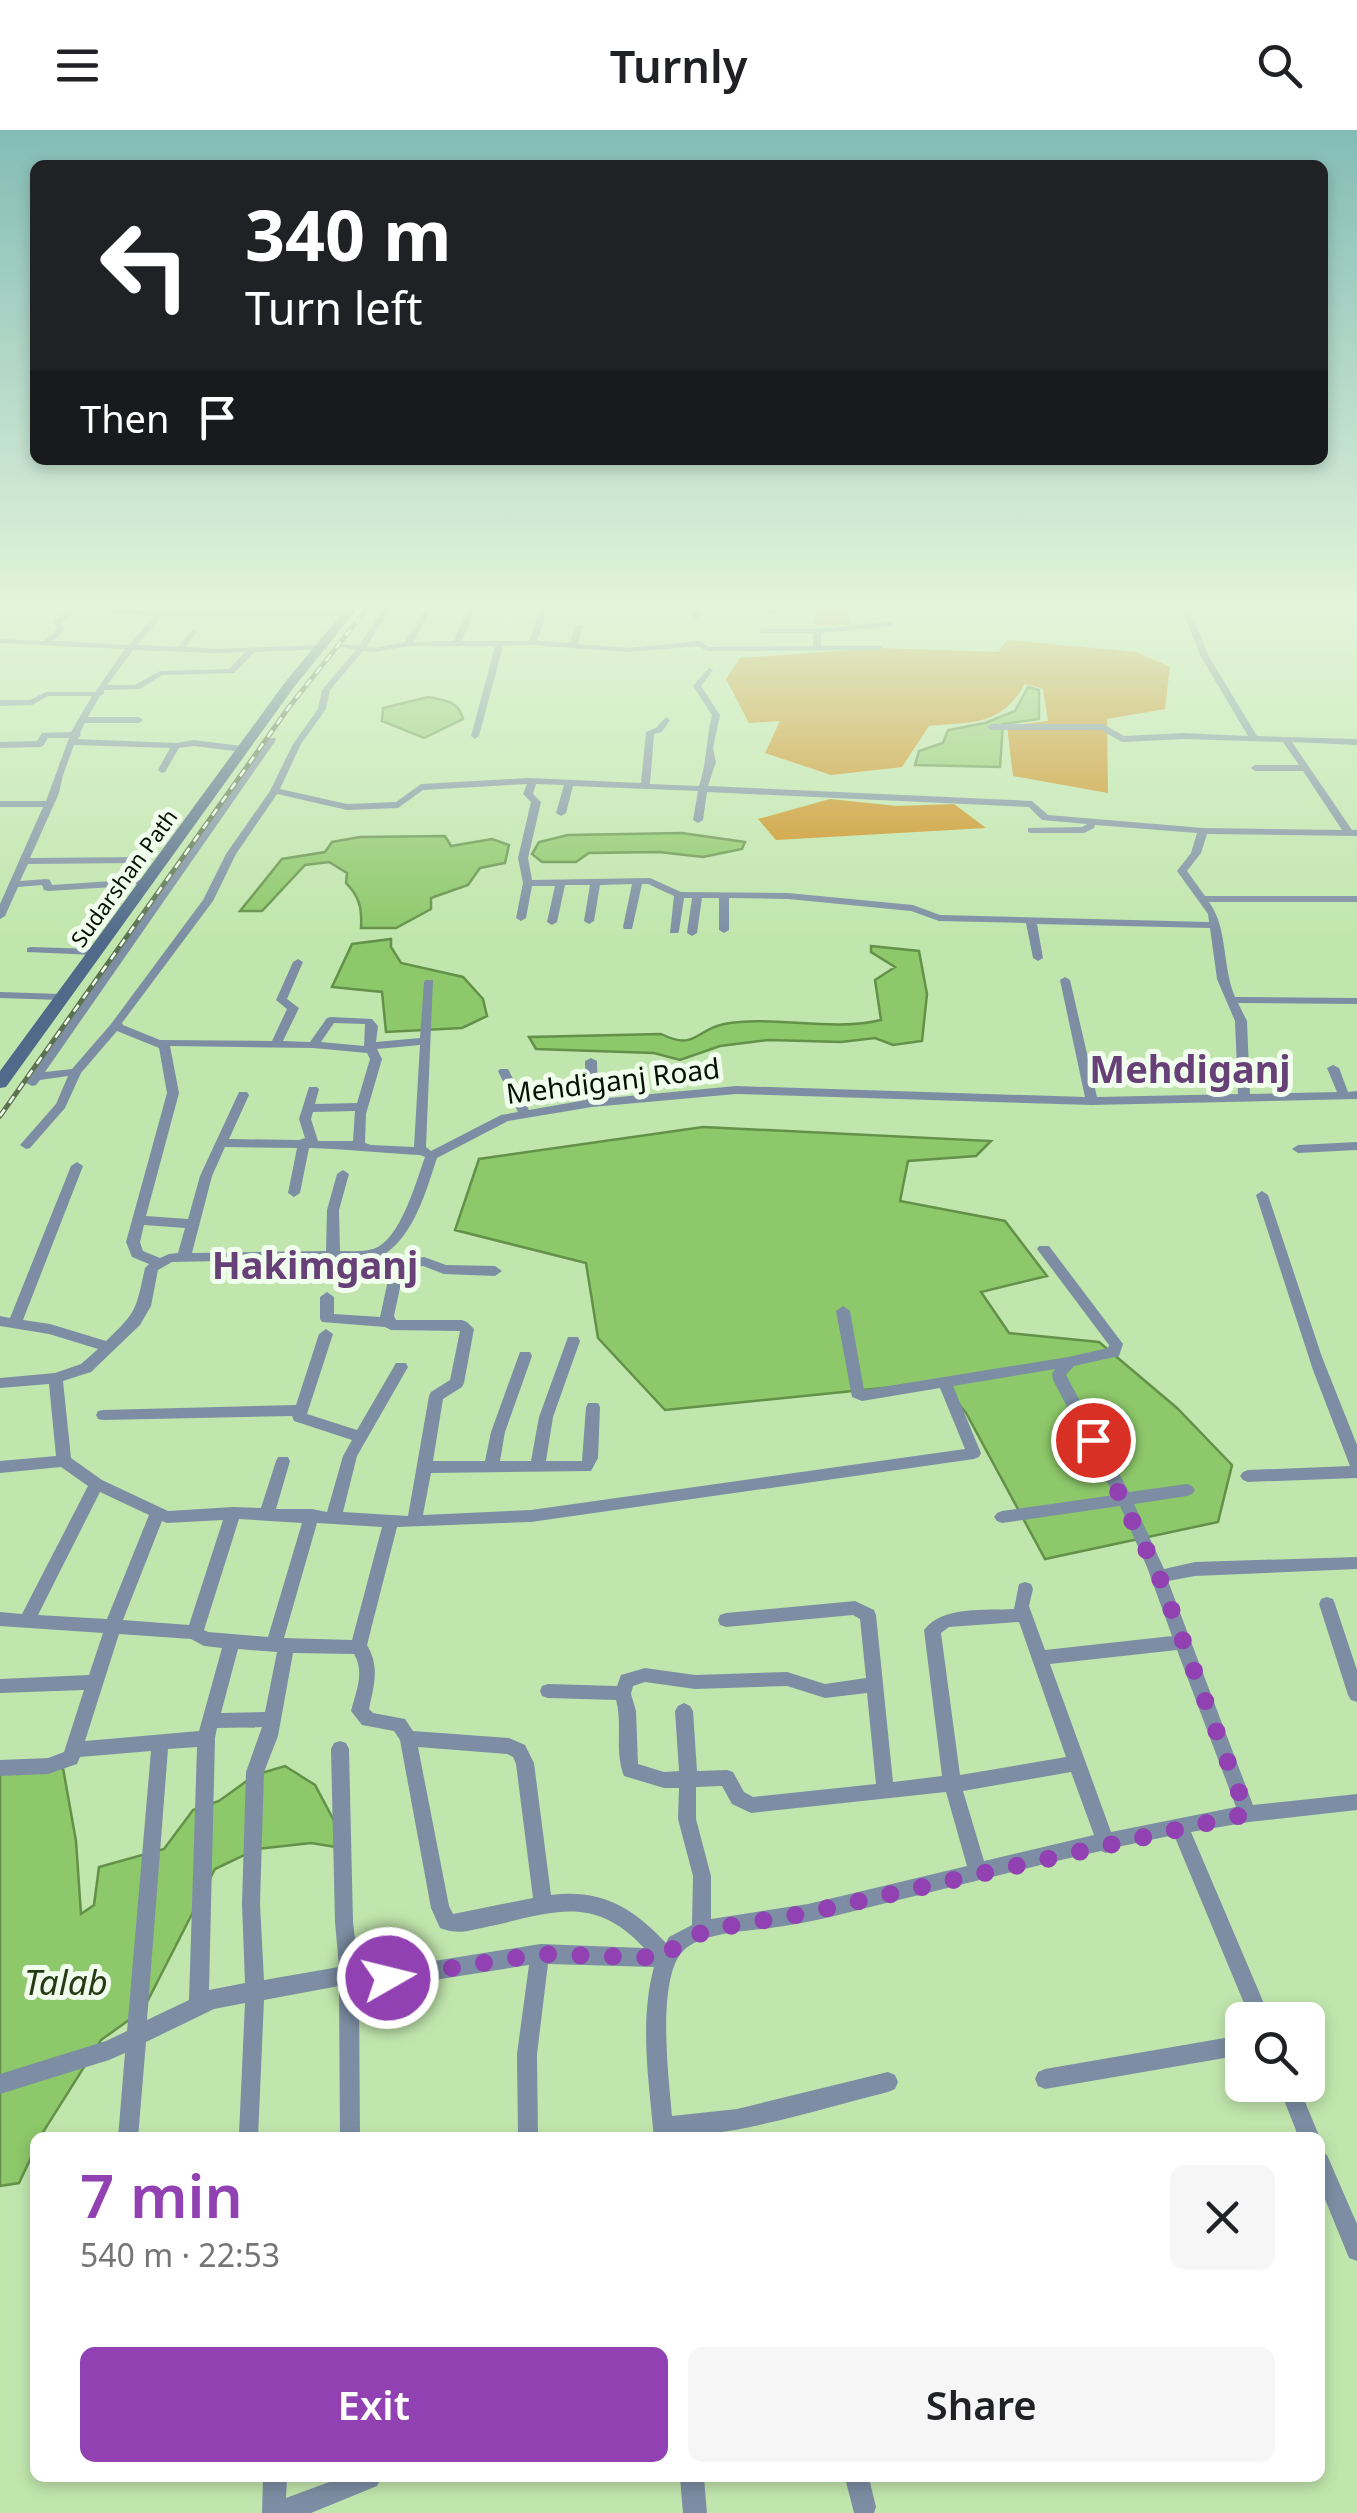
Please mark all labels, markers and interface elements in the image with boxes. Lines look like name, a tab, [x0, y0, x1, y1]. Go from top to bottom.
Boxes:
text: Turnly	[610, 35, 747, 96]
icon: menu	[50, 38, 105, 93]
icon: search	[1252, 38, 1307, 93]
text: 340 m	[245, 186, 452, 282]
icon: left	[80, 200, 210, 330]
text: Turn left	[245, 277, 422, 338]
icon: arrive	[190, 390, 245, 445]
text: Then	[80, 392, 170, 444]
street label: Sudarshan Path	[63, 802, 183, 952]
district label: Mehdiganj	[1089, 1042, 1291, 1094]
street label: Mehdiganj Road	[504, 1048, 722, 1112]
district label: Hakimganj	[212, 1238, 418, 1290]
pin	[1051, 1398, 1136, 1483]
icon: arrive	[1066, 1413, 1121, 1468]
position arrow	[336, 1926, 440, 2030]
water label: Talab	[24, 1958, 108, 2005]
map controls	[1225, 2002, 1325, 2102]
button: search	[1225, 2002, 1325, 2102]
text: 7 min	[80, 2154, 243, 2236]
button: close	[1170, 2165, 1275, 2270]
text: 540 m · 22:53	[80, 2233, 280, 2276]
button: Exit	[80, 2347, 668, 2462]
button: Share	[688, 2347, 1275, 2462]

